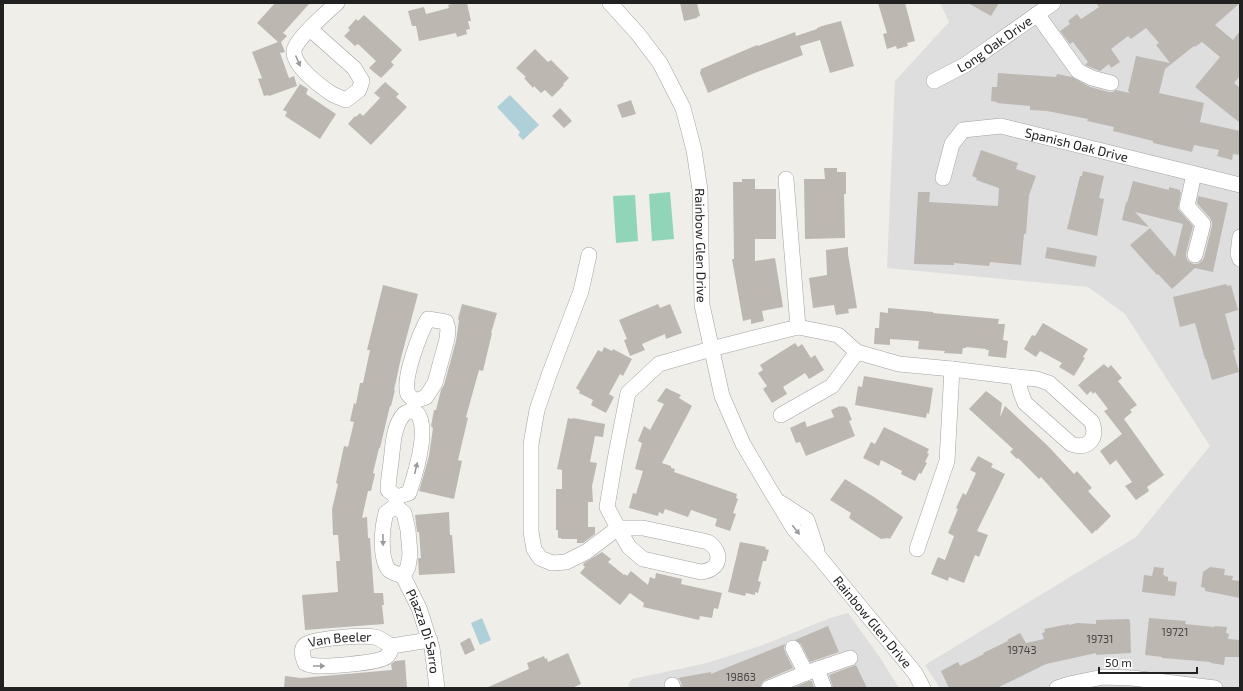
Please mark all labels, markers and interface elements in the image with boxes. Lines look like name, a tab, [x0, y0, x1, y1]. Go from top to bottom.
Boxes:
street label: Long Oak Drive	[954, 12, 1035, 76]
one-way arrow	[294, 55, 301, 67]
street label: Spanish Oak Drive	[1023, 124, 1130, 165]
street label: Rainbow Glen Drive	[692, 188, 710, 303]
one-way arrow	[414, 462, 420, 474]
one-way arrow	[792, 524, 800, 535]
one-way arrow	[379, 534, 386, 546]
street label: Rainbow Glen Drive	[830, 573, 915, 671]
street label: Piazza Di Sarro	[403, 586, 443, 675]
house number: 19721	[1162, 625, 1188, 638]
street label: Van Beeler	[306, 628, 372, 650]
house number: 19731	[1087, 632, 1113, 645]
house number: 19743	[1007, 643, 1037, 656]
scale bar	[1099, 649, 1197, 675]
text: 50 m	[1105, 655, 1132, 669]
one-way arrow	[313, 663, 326, 669]
house number: 19863	[726, 670, 756, 683]

